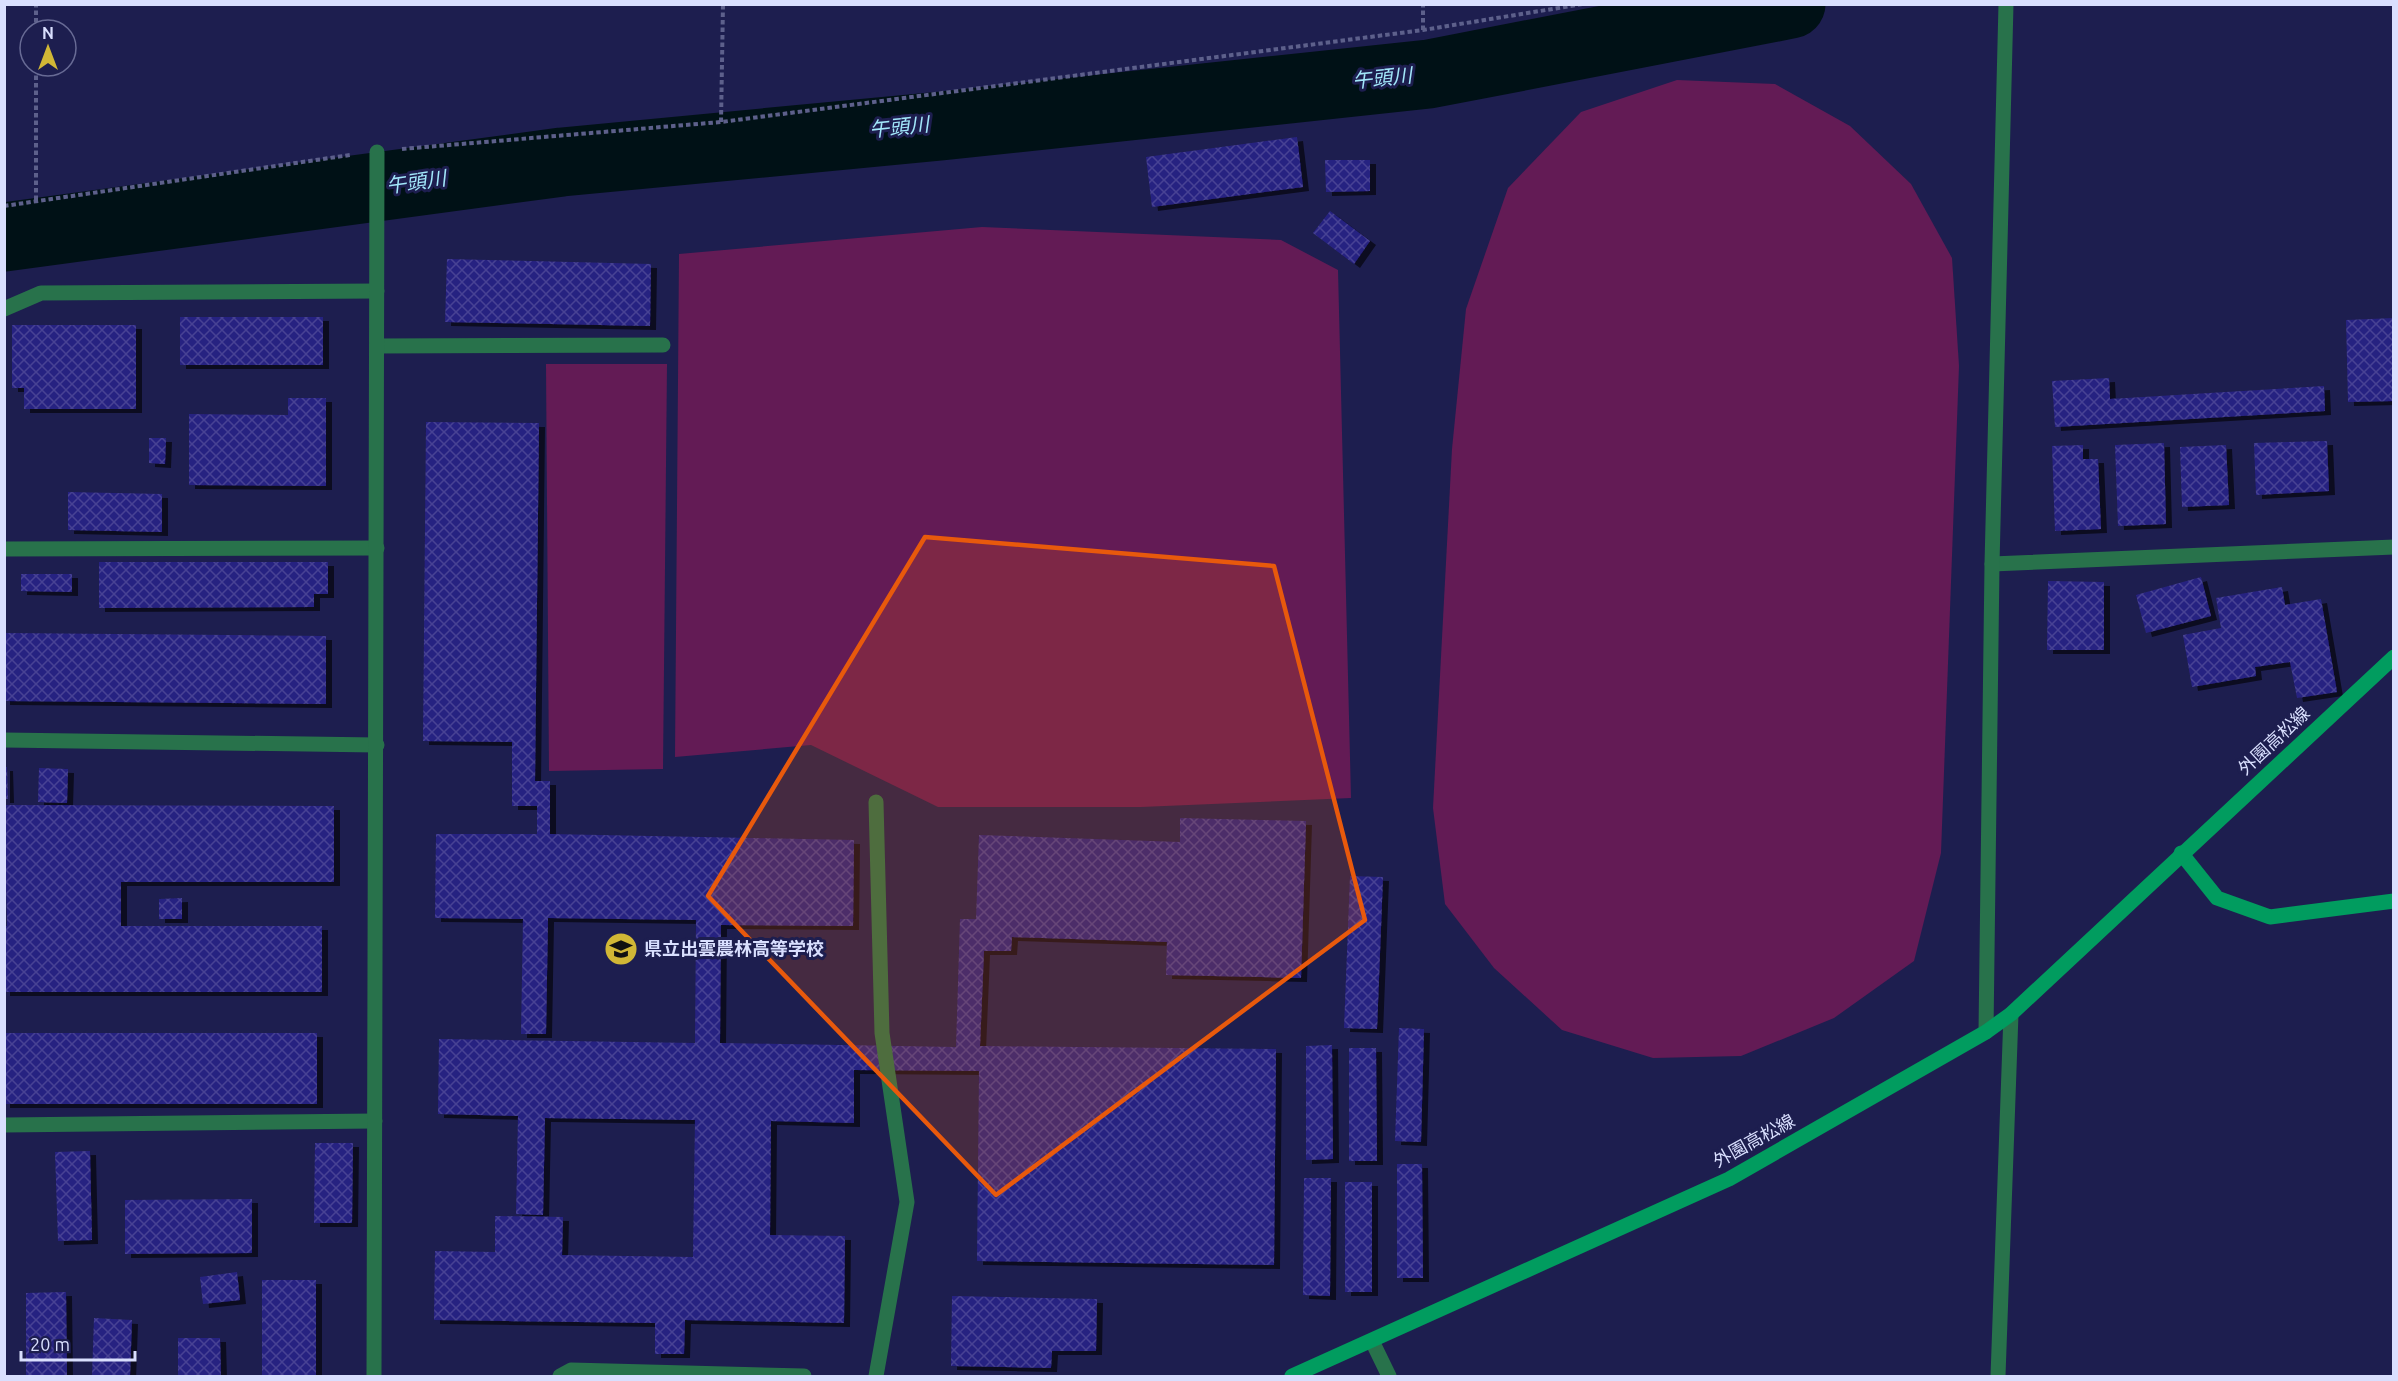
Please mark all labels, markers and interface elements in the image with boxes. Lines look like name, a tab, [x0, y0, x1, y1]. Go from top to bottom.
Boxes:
north arrow	[18, 18, 78, 78]
text: N	[42, 24, 54, 42]
water label: 午頭川	[1351, 63, 1415, 92]
water label: 午頭川	[868, 112, 932, 141]
water label: 午頭川	[385, 166, 449, 197]
street label: 外園高松線	[2234, 702, 2313, 778]
school or university icon: 県立出雲農林高等学校	[603, 931, 639, 967]
place label: 県立出雲農林高等学校	[644, 938, 824, 958]
street label: 外園高松線	[1709, 1110, 1798, 1171]
scale bar	[21, 1324, 135, 1362]
text: 20 m	[30, 1334, 70, 1354]

